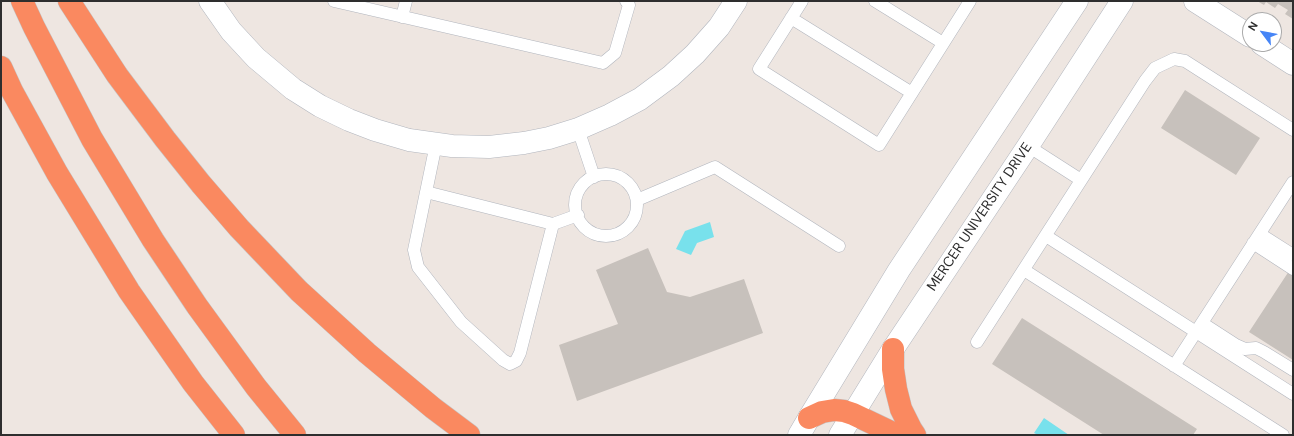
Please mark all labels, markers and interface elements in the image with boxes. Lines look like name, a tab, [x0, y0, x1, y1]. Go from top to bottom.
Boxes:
north arrow	[1242, 12, 1282, 52]
text: N	[1245, 19, 1261, 33]
street label: MERCER UNIVERSITY DRIVE	[924, 140, 1036, 294]

